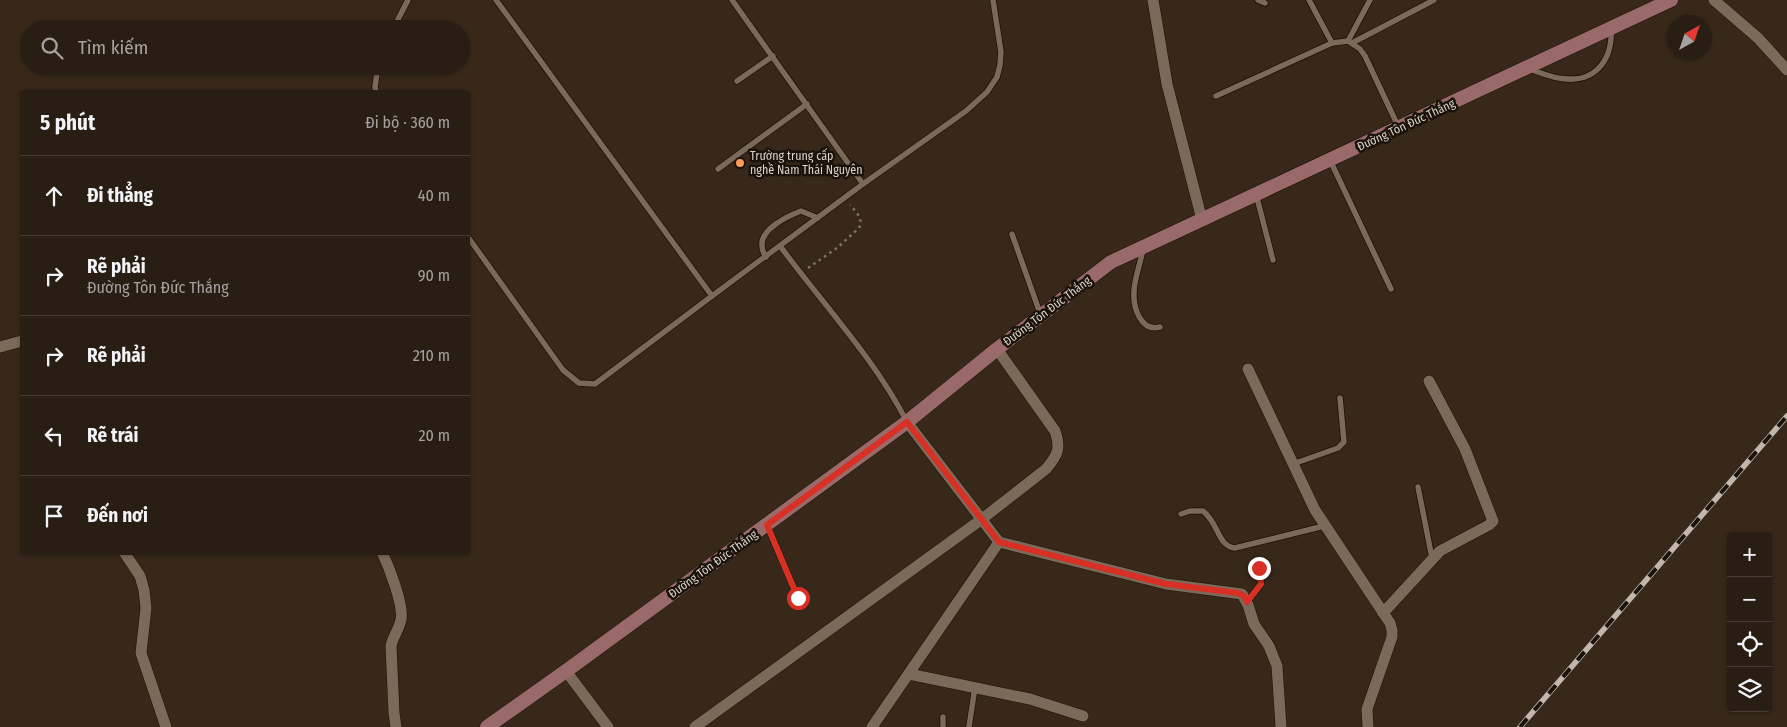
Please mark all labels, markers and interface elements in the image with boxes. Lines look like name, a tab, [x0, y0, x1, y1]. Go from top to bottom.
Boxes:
north arrow	[1667, 15, 1712, 60]
search box	[20, 20, 470, 75]
icon: search	[38, 34, 66, 62]
text: Tìm kiếm	[78, 36, 148, 59]
street label: Đường Tôn Đức Thắng	[1354, 94, 1457, 154]
text: 5 phút	[40, 110, 95, 136]
text: Đi bộ · 360 m	[365, 113, 450, 132]
place label: Trường trung cấp nghề Nam Thái Nguyên	[750, 148, 863, 177]
marker: Trường trung cấp nghề Nam Thái Nguyên	[734, 157, 746, 169]
icon: ahead	[40, 182, 68, 210]
text: Đi thẳng	[87, 184, 153, 207]
text: 40 m	[418, 186, 450, 205]
text: Rẽ phải	[87, 255, 146, 278]
icon: right	[40, 262, 68, 290]
text: 90 m	[418, 266, 450, 285]
street label: Đường Tôn Đức Thắng	[999, 272, 1094, 349]
text: Đường Tôn Đức Thắng	[87, 278, 229, 297]
icon: right	[40, 342, 68, 370]
text: Rẽ phải	[87, 344, 146, 367]
text: 210 m	[413, 346, 450, 365]
icon: left	[40, 422, 68, 450]
text: Rẽ trái	[87, 424, 138, 447]
text: 20 m	[419, 426, 450, 445]
icon: arrive	[40, 502, 68, 530]
text: Đến nơi	[87, 504, 148, 527]
street label: Đường Tôn Đức Thắng	[665, 525, 760, 601]
map controls	[1727, 532, 1772, 712]
button: +	[1727, 532, 1772, 577]
route end	[1248, 557, 1271, 580]
button: −	[1727, 577, 1772, 622]
route start	[787, 587, 810, 610]
button: locate	[1727, 622, 1772, 667]
button: layers	[1727, 667, 1772, 712]

